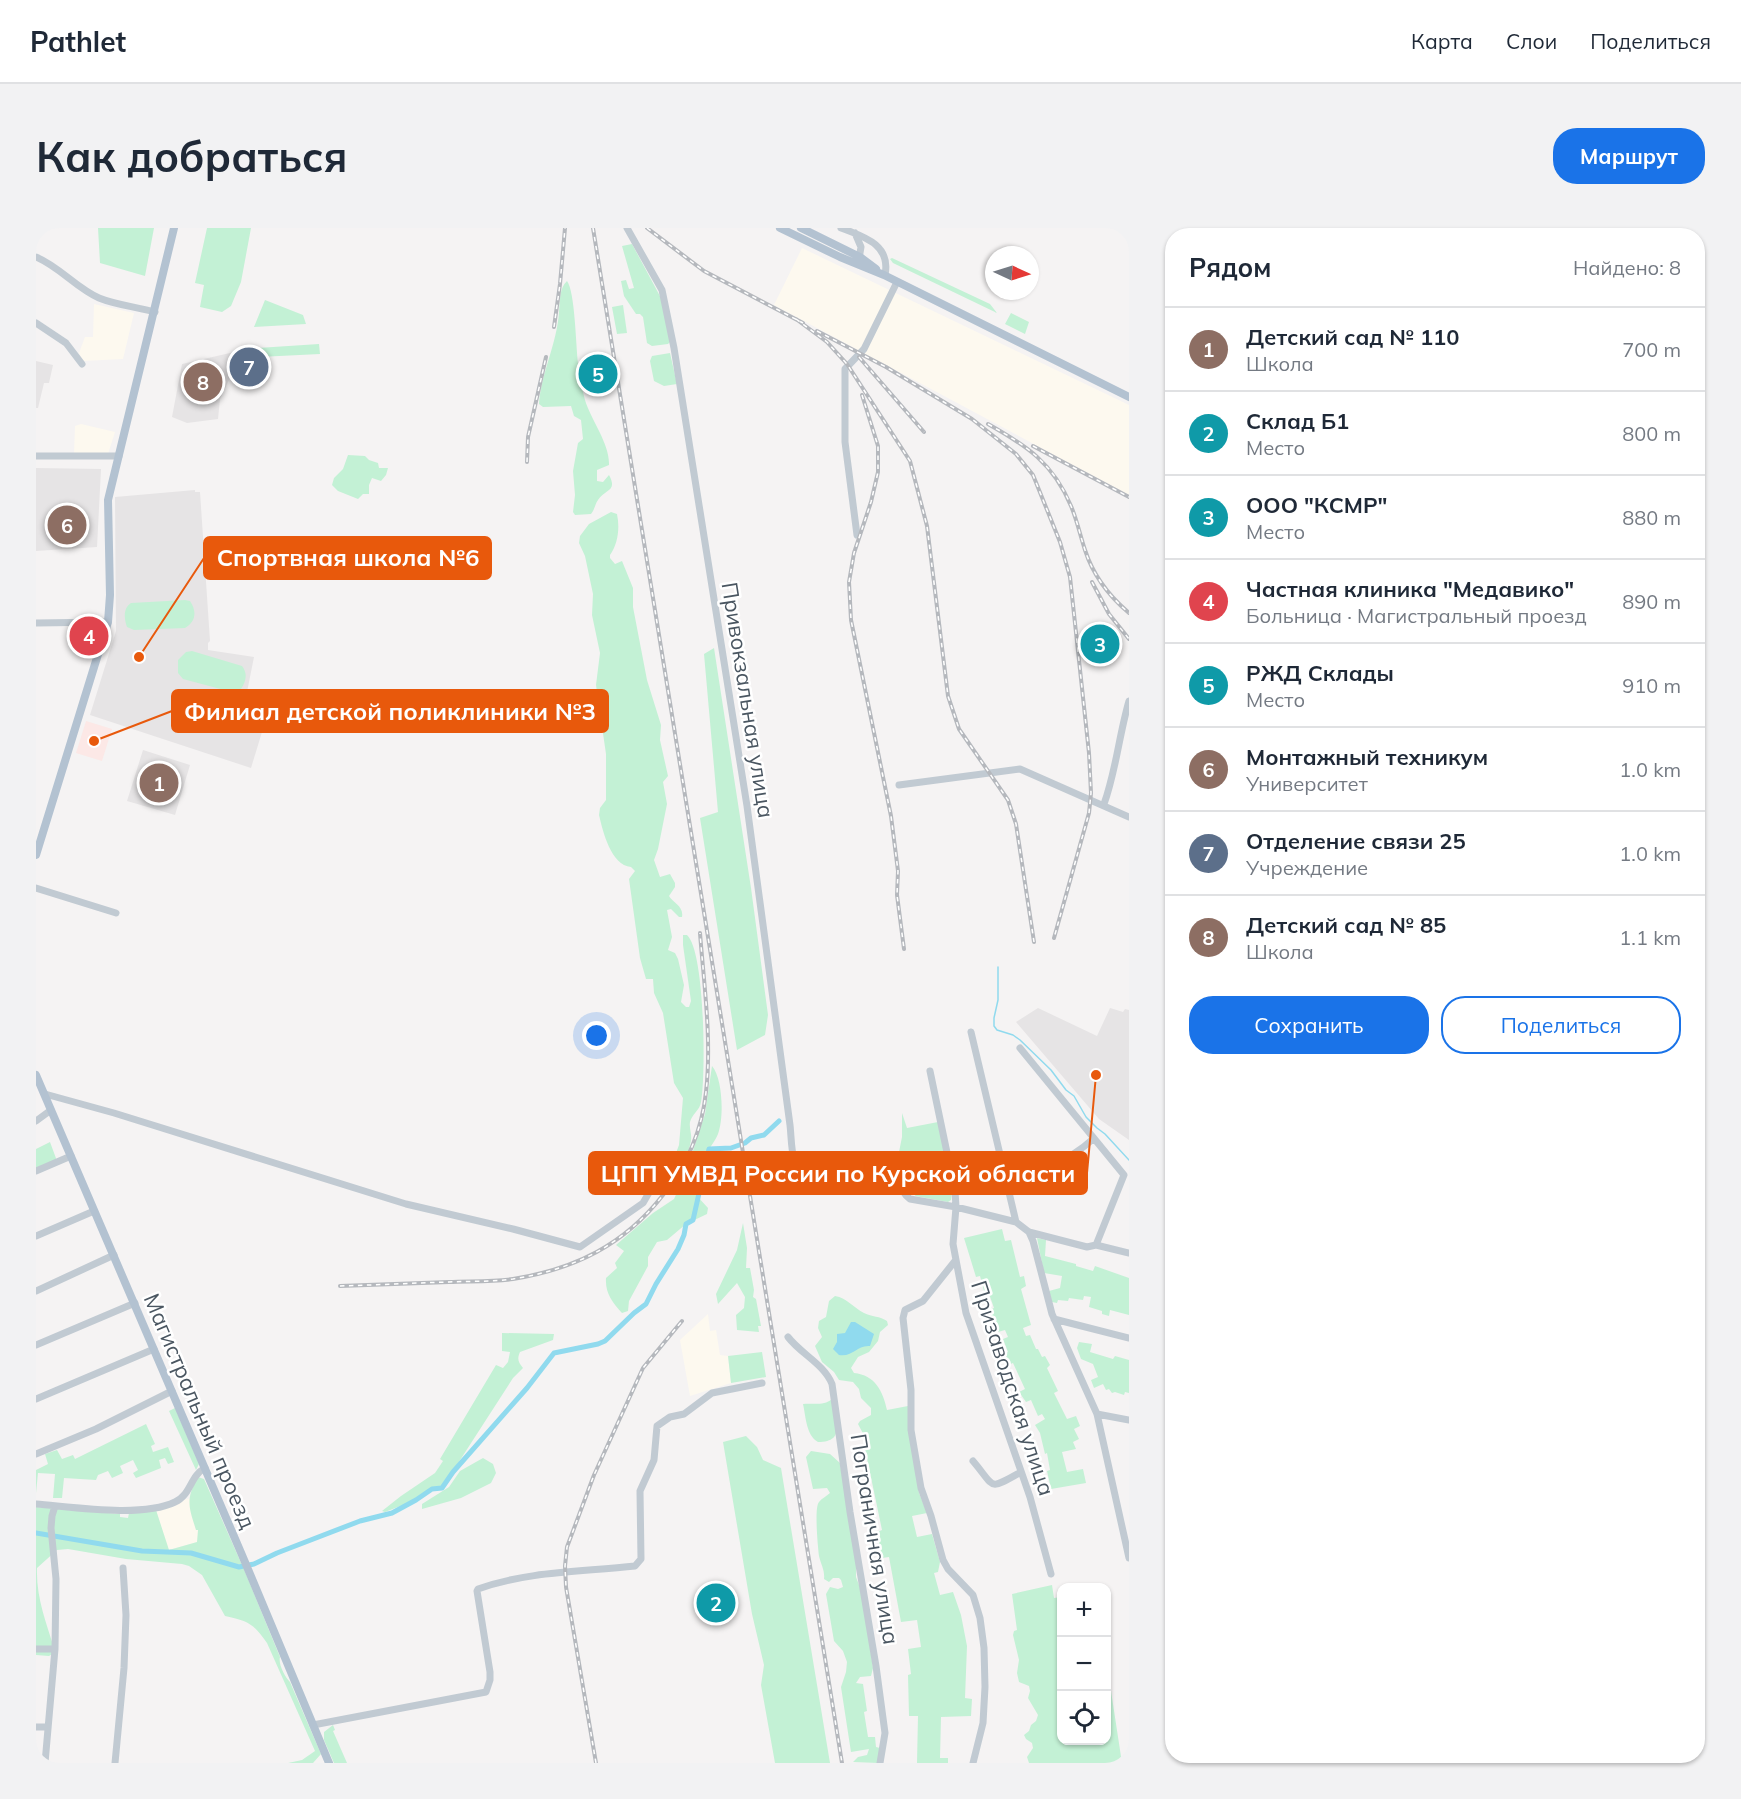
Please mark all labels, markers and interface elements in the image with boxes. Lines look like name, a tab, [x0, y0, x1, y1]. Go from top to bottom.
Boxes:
text: Pathlet	[30, 24, 126, 59]
text: Карта	[1411, 28, 1473, 54]
text: Слои	[1506, 28, 1557, 54]
text: Поделиться	[1590, 28, 1711, 54]
button: Маршрут	[1553, 128, 1705, 184]
text: Как добраться	[36, 130, 348, 183]
north arrow	[985, 246, 1039, 300]
text: Рядом	[1189, 251, 1272, 284]
text: Найдено: 8	[1573, 255, 1681, 280]
text: Детский сад № 110	[1246, 323, 1460, 351]
text: 1	[1203, 337, 1215, 362]
text: 700 m	[1622, 337, 1681, 362]
pin: 7	[230, 344, 268, 390]
text: Школа	[1246, 351, 1314, 376]
pin: 5	[578, 352, 618, 396]
pin: 8	[184, 360, 222, 404]
text: Склад Б1	[1246, 407, 1349, 435]
text: 2	[1203, 421, 1215, 446]
text: 800 m	[1622, 421, 1681, 446]
text: Место	[1246, 435, 1305, 460]
text: ООО "КСМР"	[1246, 491, 1387, 519]
pin: 6	[48, 502, 87, 548]
text: 3	[1203, 505, 1215, 530]
text: 880 m	[1622, 505, 1681, 530]
text: Место	[1246, 519, 1305, 544]
callout: Спортвная школа №6	[204, 537, 491, 579]
text: Спортвная школа №6	[217, 542, 479, 572]
text: Частная клиника "Медавико"	[1246, 575, 1574, 603]
street label: Привокзальная улица	[716, 580, 780, 820]
text: 4	[1203, 589, 1215, 614]
text: 890 m	[1622, 589, 1681, 614]
text: Больница · Магистральный проезд	[1246, 603, 1587, 628]
pin: 4	[70, 614, 108, 658]
pin: 3	[1080, 622, 1120, 666]
text: РЖД Склады	[1246, 659, 1394, 687]
text: 5	[1203, 673, 1215, 698]
text: 910 m	[1622, 673, 1681, 698]
text: Место	[1246, 687, 1305, 712]
callout: Филиал детской поликлиники №3	[172, 690, 608, 732]
text: Филиал детской поликлиники №3	[184, 696, 596, 726]
text: Монтажный техникум	[1246, 743, 1488, 771]
text: 6	[1203, 757, 1215, 782]
text: 1.0 km	[1619, 757, 1681, 782]
pin: 1	[140, 760, 178, 806]
text: Университет	[1246, 771, 1368, 796]
text: Отделение связи 25	[1246, 827, 1466, 855]
text: 7	[1203, 841, 1215, 866]
text: 1.0 km	[1619, 841, 1681, 866]
text: Учреждение	[1246, 855, 1368, 880]
text: Детский сад № 85	[1246, 911, 1446, 939]
text: 8	[1203, 925, 1215, 950]
text: 1.1 km	[1619, 925, 1681, 950]
text: Школа	[1246, 939, 1314, 964]
button: Сохранить	[1189, 996, 1429, 1054]
button: Поделиться	[1441, 996, 1681, 1054]
your location	[582, 1021, 611, 1050]
callout: ЦПП УМВД России по Курской области	[589, 1152, 1087, 1194]
text: ЦПП УМВД России по Курской области	[601, 1158, 1075, 1188]
street label: Призаводская улица	[965, 1277, 1061, 1499]
street label: Магистральный проезд	[138, 1289, 262, 1533]
street label: Пограничная улица	[844, 1431, 906, 1647]
pin: 2	[696, 1580, 736, 1626]
map controls	[1057, 1583, 1111, 1745]
button: +	[1057, 1583, 1111, 1637]
button: −	[1057, 1637, 1111, 1691]
button: locate	[1057, 1691, 1111, 1745]

